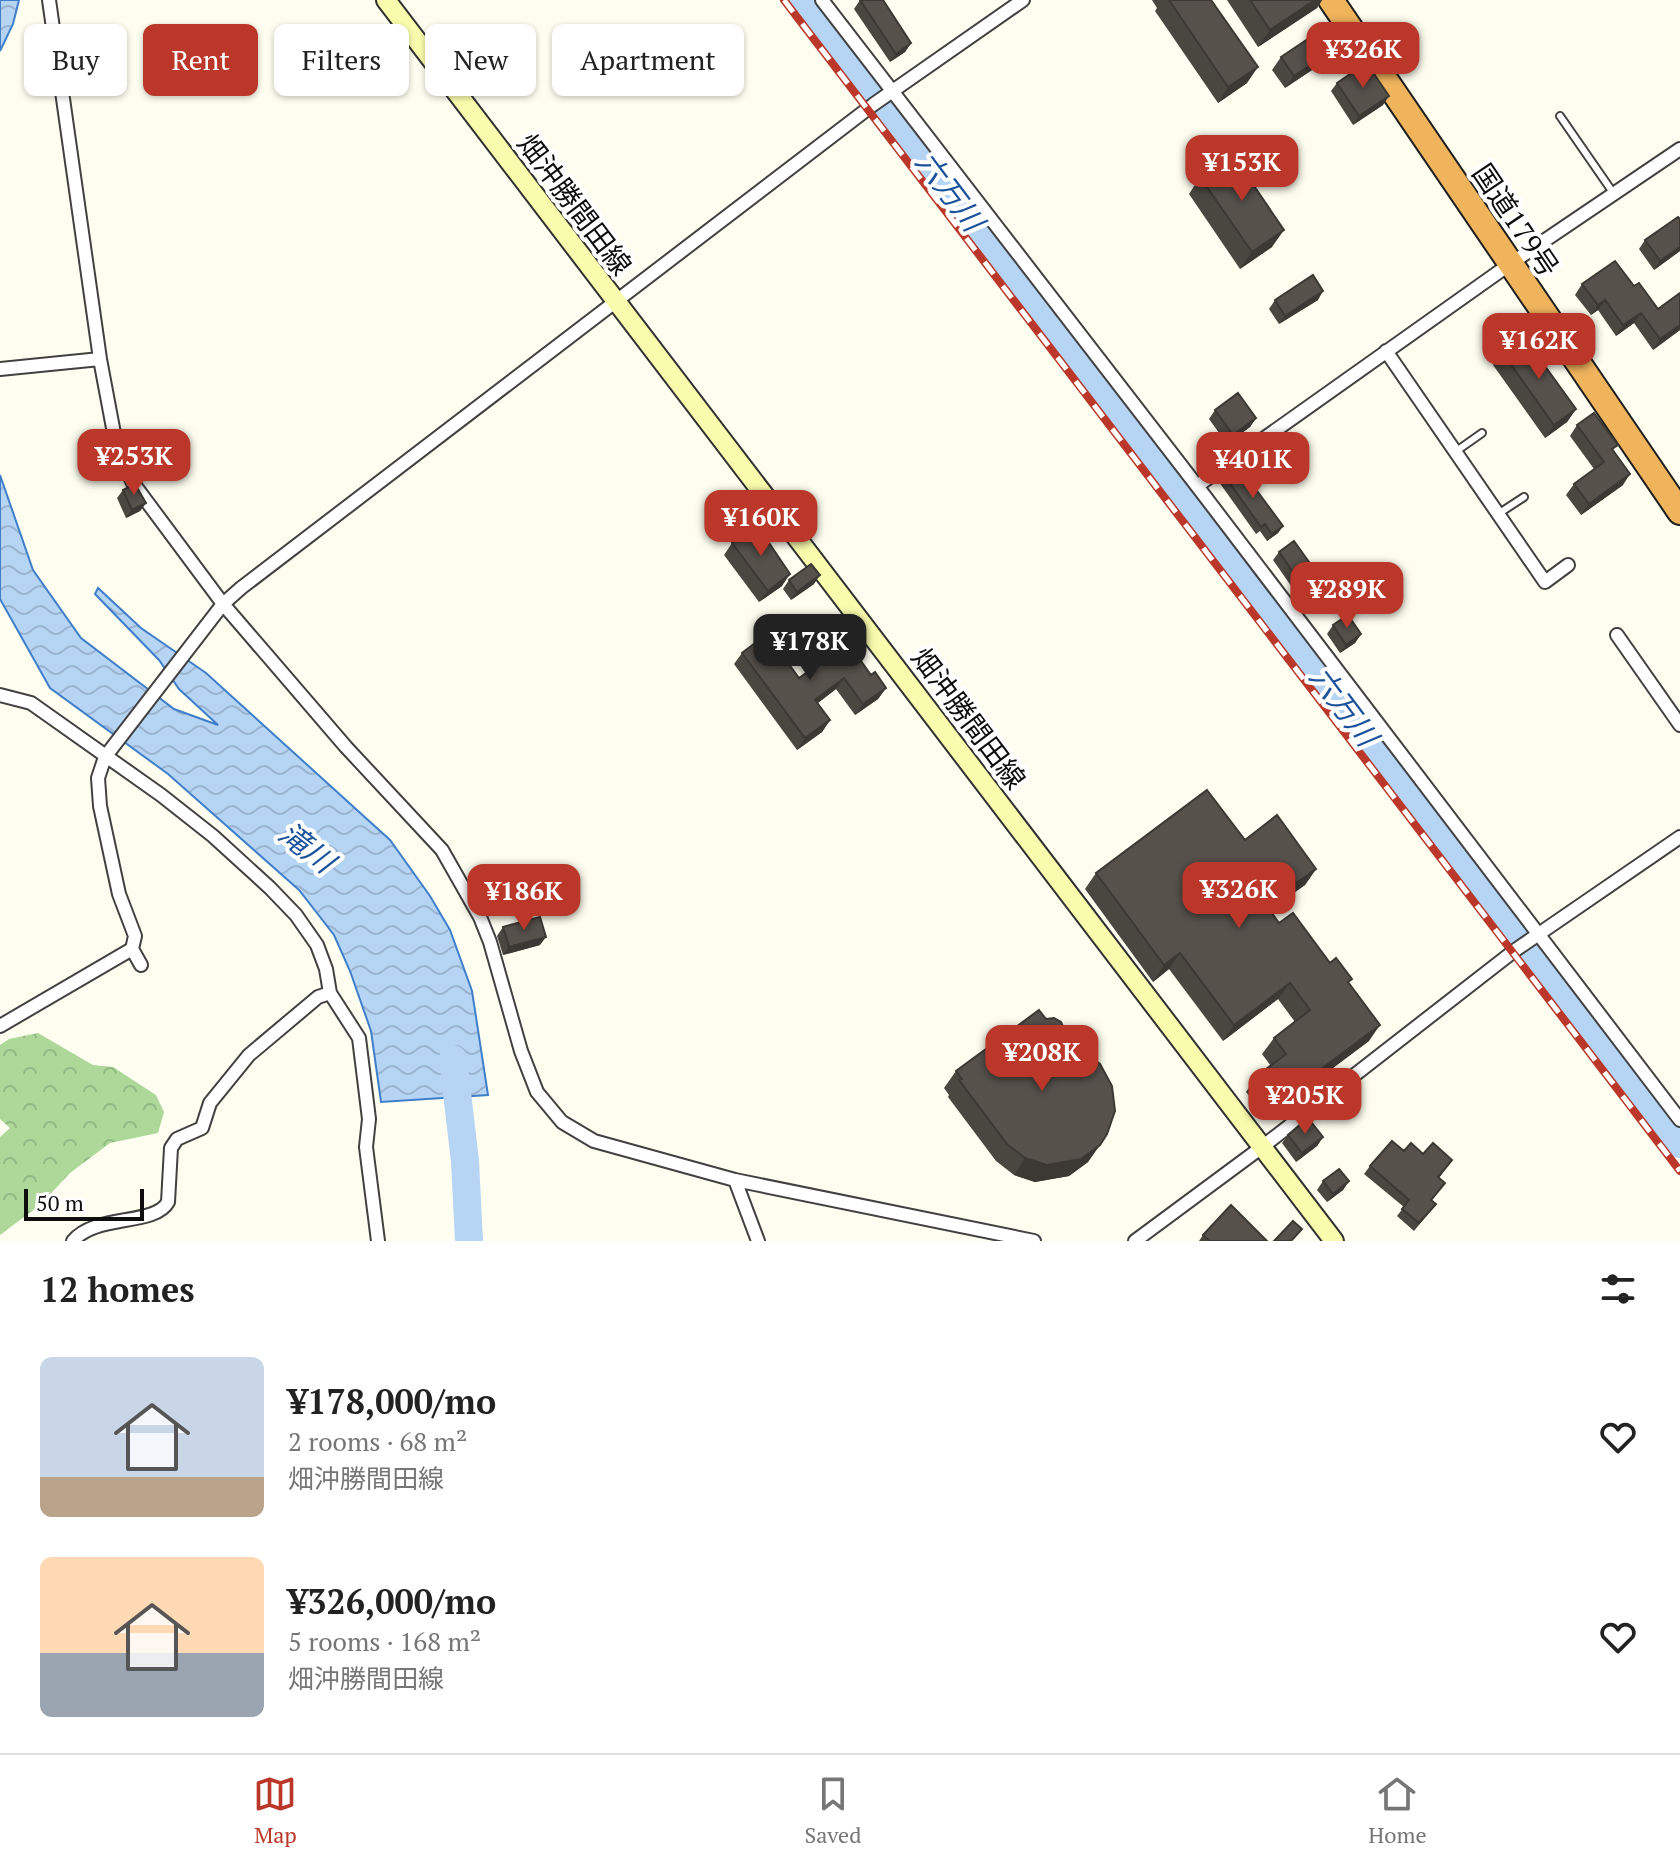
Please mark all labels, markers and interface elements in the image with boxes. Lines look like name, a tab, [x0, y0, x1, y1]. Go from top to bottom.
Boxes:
pin: ¥326K	[1307, 22, 1419, 90]
chip: Buy	[24, 24, 127, 96]
chip: Rent	[143, 24, 258, 96]
chip: Filters	[274, 24, 409, 96]
chip: New	[425, 24, 536, 96]
chip: Apartment	[552, 24, 744, 96]
text: ¥326K	[1324, 31, 1402, 65]
street label: 畑沖勝間田線	[510, 126, 640, 282]
pin: ¥153K	[1186, 135, 1298, 203]
water label: 六万川	[907, 143, 995, 241]
text: ¥153K	[1203, 144, 1281, 178]
street label: 国道179号	[1465, 156, 1567, 284]
pin: ¥162K	[1483, 313, 1595, 381]
text: ¥162K	[1500, 322, 1578, 356]
pin: ¥253K	[78, 429, 190, 497]
pin: ¥401K	[1197, 432, 1309, 500]
text: ¥253K	[95, 438, 173, 472]
text: ¥401K	[1214, 441, 1292, 475]
pin: ¥160K	[705, 490, 817, 558]
text: ¥160K	[722, 499, 800, 533]
pin: ¥289K	[1291, 562, 1403, 630]
text: ¥289K	[1308, 571, 1386, 605]
pin: ¥178K	[754, 614, 866, 682]
text: ¥178K	[771, 623, 849, 657]
street label: 畑沖勝間田線	[904, 640, 1034, 796]
water label: 六万川	[1301, 658, 1389, 756]
water label: 滝川	[271, 813, 345, 883]
pin: ¥326K	[1183, 862, 1295, 930]
pin: ¥186K	[468, 864, 580, 932]
text: ¥326K	[1200, 871, 1278, 905]
text: ¥186K	[485, 873, 563, 907]
pin: ¥208K	[986, 1025, 1098, 1093]
text: ¥208K	[1003, 1034, 1081, 1068]
pin: ¥205K	[1249, 1068, 1361, 1136]
text: ¥205K	[1266, 1077, 1344, 1111]
scale bar	[24, 1185, 144, 1221]
text: 50 m	[36, 1188, 84, 1217]
text: 12 homes	[40, 1267, 195, 1312]
icon: filters	[1596, 1267, 1640, 1311]
text: ¥178,000/mo	[288, 1379, 496, 1424]
icon: home	[104, 1389, 200, 1485]
icon: heart	[1596, 1415, 1640, 1459]
text: 2 rooms · 68 m²	[288, 1424, 467, 1458]
text: 畑沖勝間田線	[288, 1461, 444, 1495]
text: ¥326,000/mo	[288, 1579, 496, 1624]
icon: home	[104, 1589, 200, 1685]
icon: heart	[1596, 1615, 1640, 1659]
text: 5 rooms · 168 m²	[288, 1624, 481, 1658]
text: 畑沖勝間田線	[288, 1661, 444, 1695]
tab: Map	[253, 1772, 297, 1849]
tab: Saved	[804, 1772, 861, 1849]
tab: Home	[1368, 1772, 1427, 1849]

